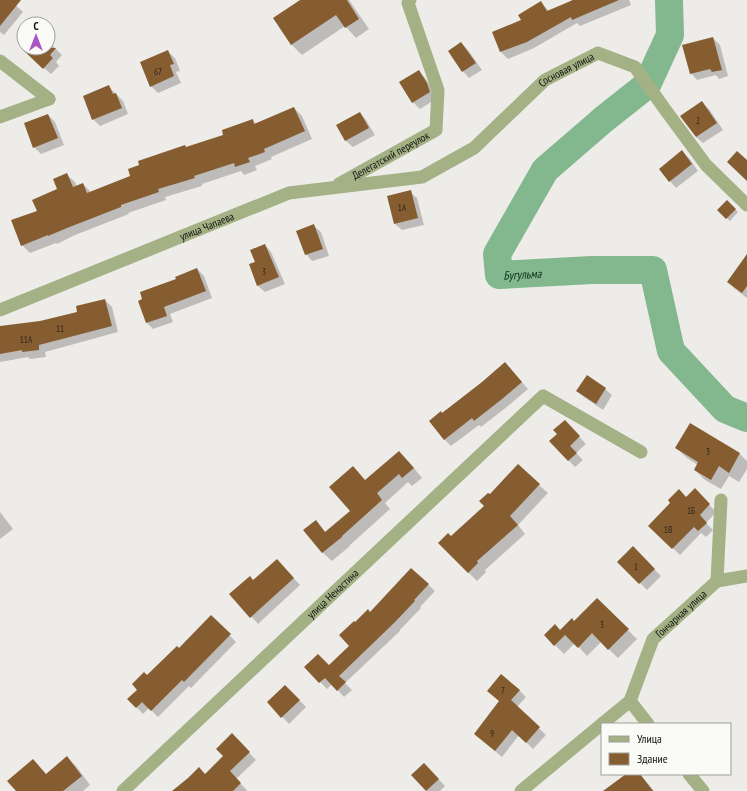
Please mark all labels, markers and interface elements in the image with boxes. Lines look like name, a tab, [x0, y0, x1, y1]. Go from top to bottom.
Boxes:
north arrow	[16, 16, 56, 56]
text: С	[33, 19, 39, 33]
street label: Сосновая улица	[535, 49, 596, 90]
house number: 67	[154, 66, 162, 77]
house number: 2	[696, 115, 700, 126]
street label: Делегатский переулок	[349, 128, 432, 182]
house number: 1А	[398, 202, 407, 213]
street label: улица Чапаева	[178, 209, 236, 244]
water label: Бугульма	[503, 265, 543, 282]
house number: 3	[262, 266, 266, 277]
house number: 11	[56, 323, 64, 334]
house number: 11А	[20, 334, 33, 345]
house number: 3	[706, 446, 710, 457]
house number: 1Б	[687, 505, 695, 516]
house number: 1В	[664, 524, 672, 535]
house number: 1	[634, 561, 638, 572]
street label: улица Ненастина	[304, 566, 362, 621]
street label: Гончарная улица	[652, 587, 709, 641]
house number: 3	[600, 619, 604, 630]
house number: 7	[501, 685, 505, 696]
legend	[601, 723, 731, 775]
house number: 9	[490, 728, 494, 739]
text: Улица	[637, 731, 662, 746]
text: Здание	[637, 751, 668, 766]

